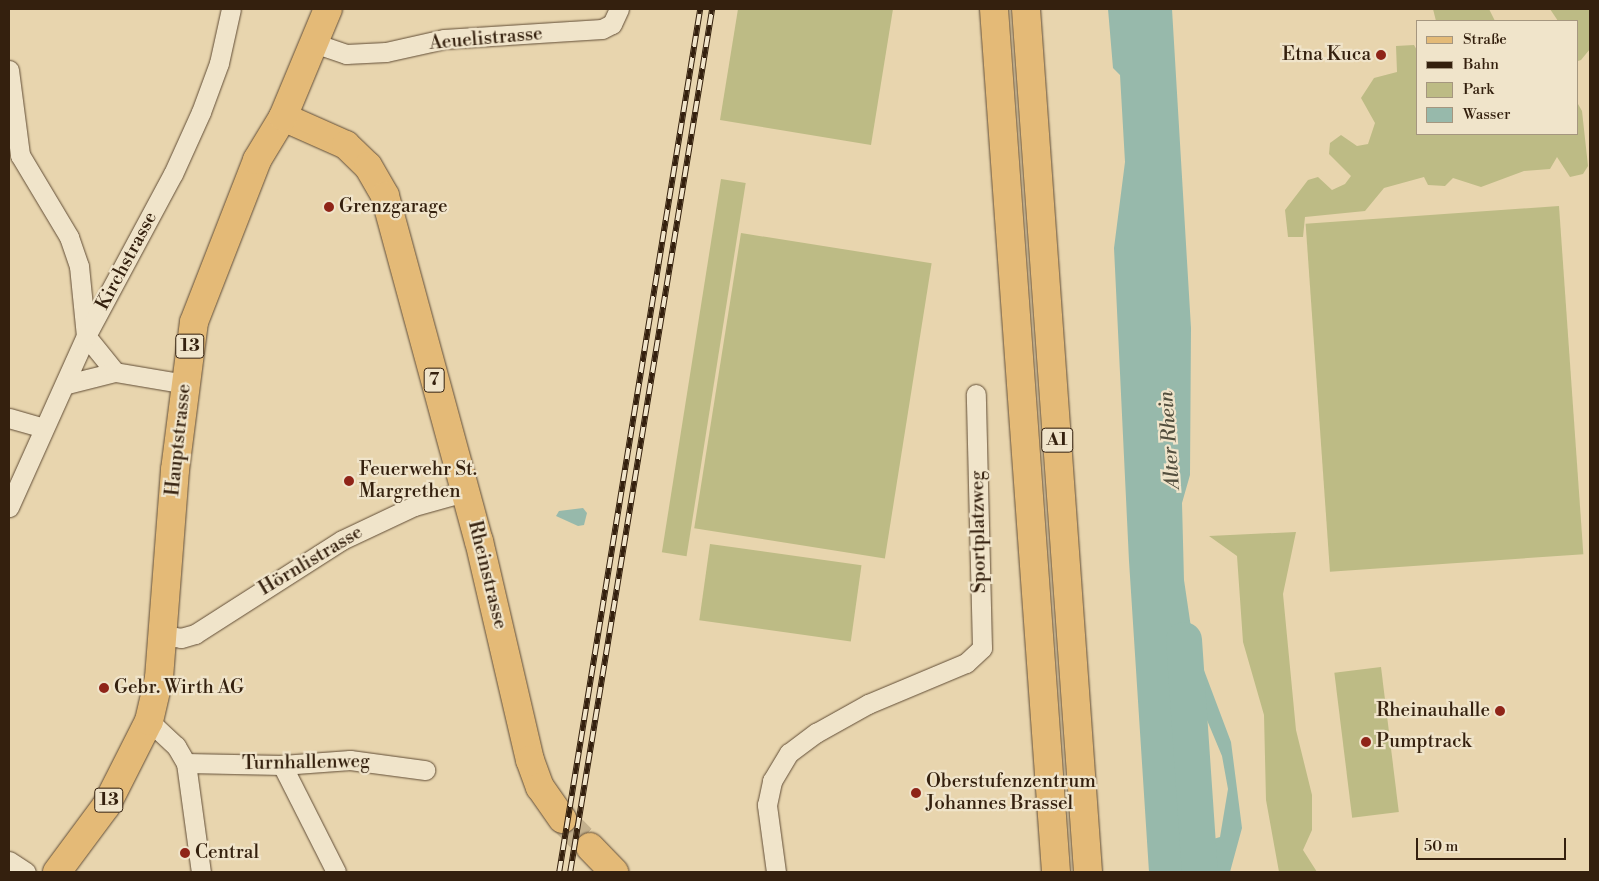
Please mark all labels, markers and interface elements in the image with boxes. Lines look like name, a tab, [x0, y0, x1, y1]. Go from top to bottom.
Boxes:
legend	[1416, 20, 1579, 135]
street label: Aeuelistrasse	[428, 23, 544, 55]
text: Straße	[1463, 30, 1507, 49]
place label: Etna Kuca	[1282, 44, 1371, 66]
marker: Etna Kuca	[1375, 49, 1387, 61]
text: Bahn	[1463, 55, 1499, 74]
text: Park	[1463, 80, 1494, 99]
text: Wasser	[1463, 105, 1510, 124]
place label: Grenzgarage	[339, 196, 448, 218]
marker: Grenzgarage	[323, 201, 335, 213]
street label: Kirchstrasse	[92, 208, 162, 314]
road number: 13	[175, 331, 205, 362]
road number: 7	[423, 364, 445, 396]
street label: Hauptstrasse	[162, 383, 196, 497]
water label: Alter Rhein	[1155, 390, 1185, 490]
road number: A1	[1041, 424, 1073, 456]
place label: Feuerwehr St. Margrethen	[359, 459, 477, 503]
street label: Sportplatzweg	[967, 471, 991, 593]
marker: Feuerwehr St. Margrethen	[343, 475, 355, 487]
street label: Rheinstrasse	[463, 518, 511, 632]
street label: Hörnlistrasse	[255, 521, 367, 601]
place label: Gebr. Wirth AG	[114, 677, 244, 699]
marker: Gebr. Wirth AG	[98, 682, 110, 694]
place label: Rheinauhalle	[1376, 700, 1490, 722]
marker: Rheinauhalle	[1494, 705, 1506, 717]
place label: Pumptrack	[1376, 731, 1472, 753]
marker: Pumptrack	[1360, 736, 1372, 748]
street label: Turnhallenweg	[242, 750, 370, 776]
place label: Oberstufenzentrum Johannes Brassel	[926, 771, 1096, 815]
road number: 13	[94, 784, 124, 816]
marker: Oberstufenzentrum Johannes Brassel	[910, 787, 922, 799]
scale bar	[1419, 828, 1569, 860]
text: 50 m	[1424, 837, 1458, 856]
place label: Central	[195, 842, 259, 864]
marker: Central	[179, 847, 191, 859]

